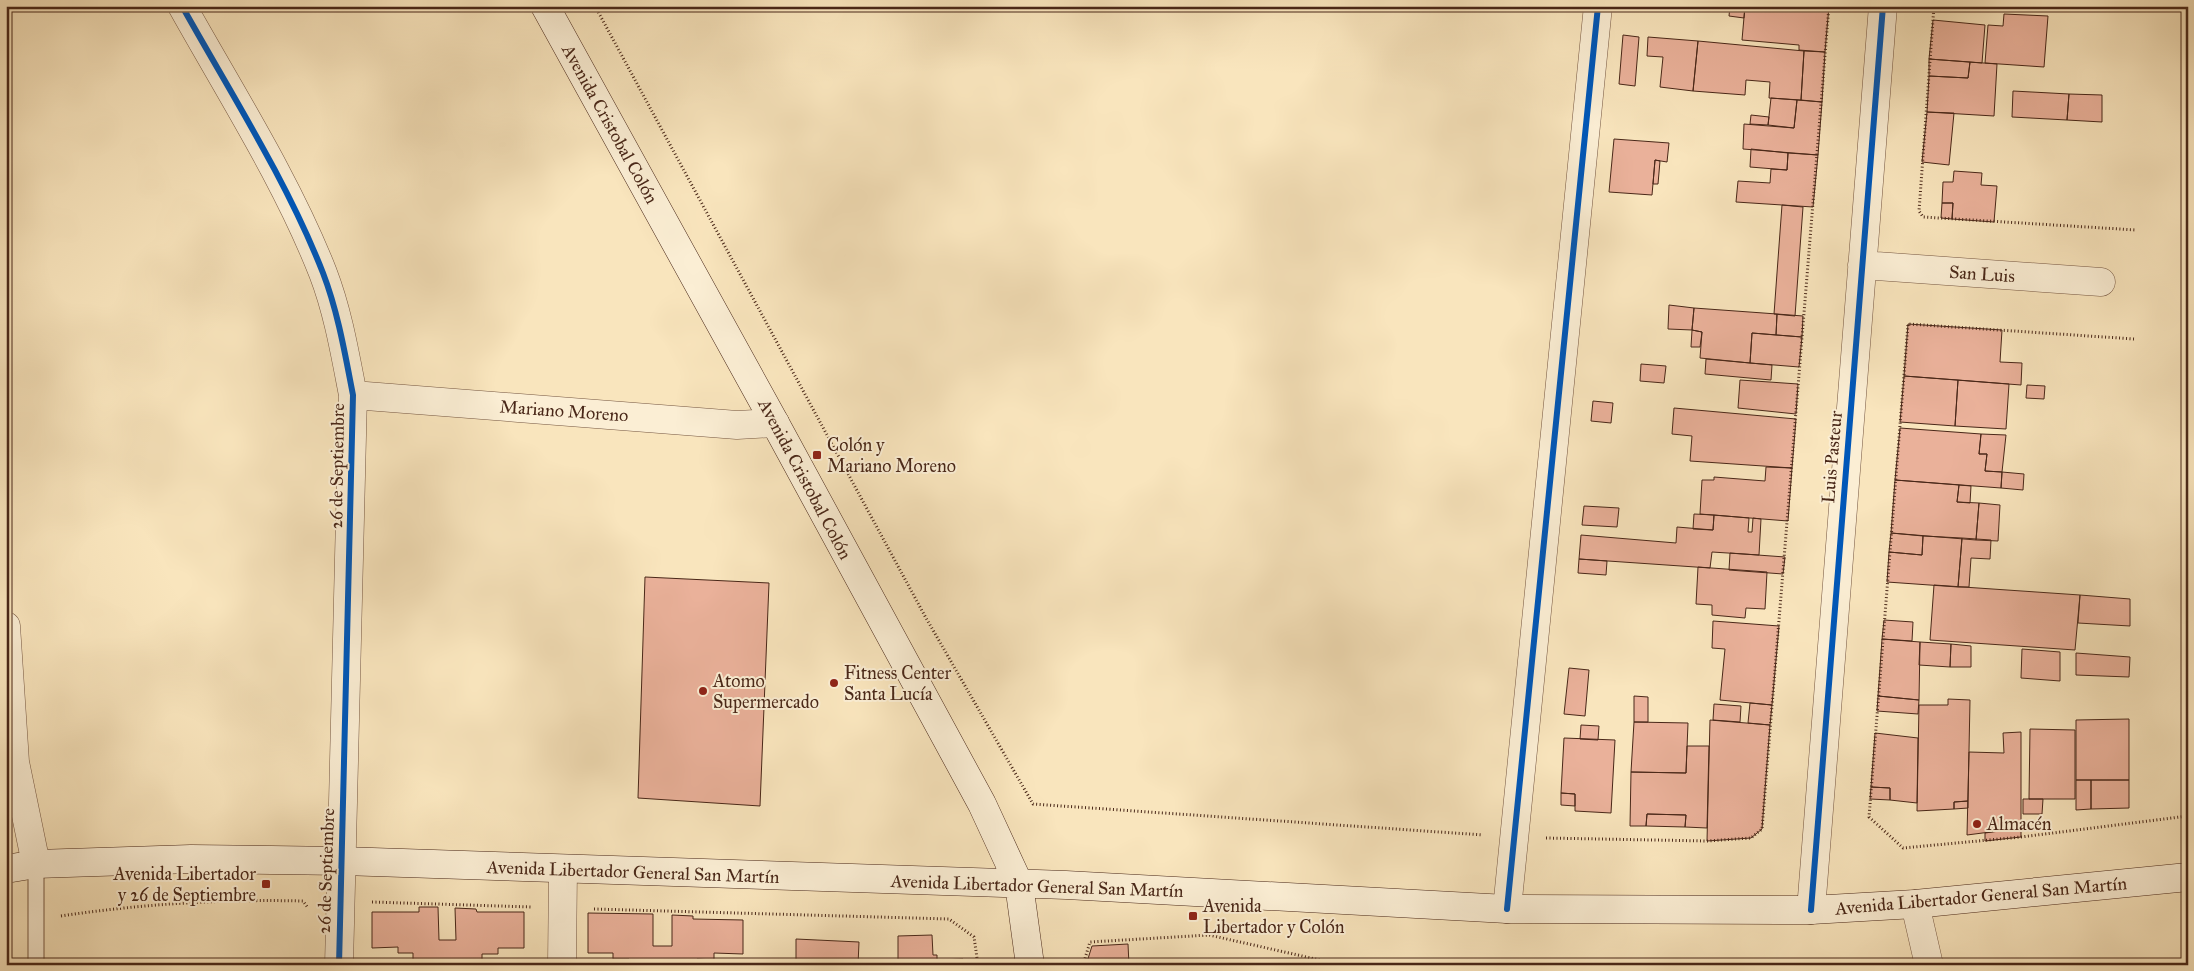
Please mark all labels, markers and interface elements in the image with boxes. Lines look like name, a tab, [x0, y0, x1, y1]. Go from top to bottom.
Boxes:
street label: Avenida Cristobal Colón	[557, 40, 663, 208]
street label: San Luis	[1948, 261, 2016, 287]
street label: Avenida Cristobal Colón	[753, 394, 857, 563]
street label: Mariano Moreno	[499, 396, 629, 426]
street label: 26 de Septiembre	[325, 403, 349, 529]
street label: Luis Pasteur	[1817, 410, 1847, 504]
place label: Colón y Mariano Moreno	[827, 434, 956, 477]
marker: Colón y Mariano Moreno	[811, 449, 823, 461]
place label: Fitness Center Santa Lucía	[844, 662, 952, 705]
place label: Atomo Supermercado	[712, 670, 819, 713]
marker: Fitness Center Santa Lucía	[828, 677, 840, 689]
marker: Atomo Supermercado	[697, 685, 709, 697]
street label: 26 de Septiembre	[313, 808, 339, 934]
place label: Almacén	[1986, 813, 2052, 835]
marker: Almacén	[1971, 818, 1983, 830]
street label: Avenida Libertador General San Martín	[485, 856, 780, 888]
place label: Avenida Libertador y 26 de Septiembre	[112, 863, 256, 906]
street label: Avenida Libertador General San Martín	[889, 870, 1184, 902]
street label: Avenida Libertador General San Martín	[1833, 872, 2128, 920]
marker: Avenida Libertador y 26 de Septiembre	[260, 878, 272, 890]
place label: Avenida Libertador y Colón	[1202, 895, 1345, 938]
marker: Avenida Libertador y Colón	[1187, 910, 1199, 922]

